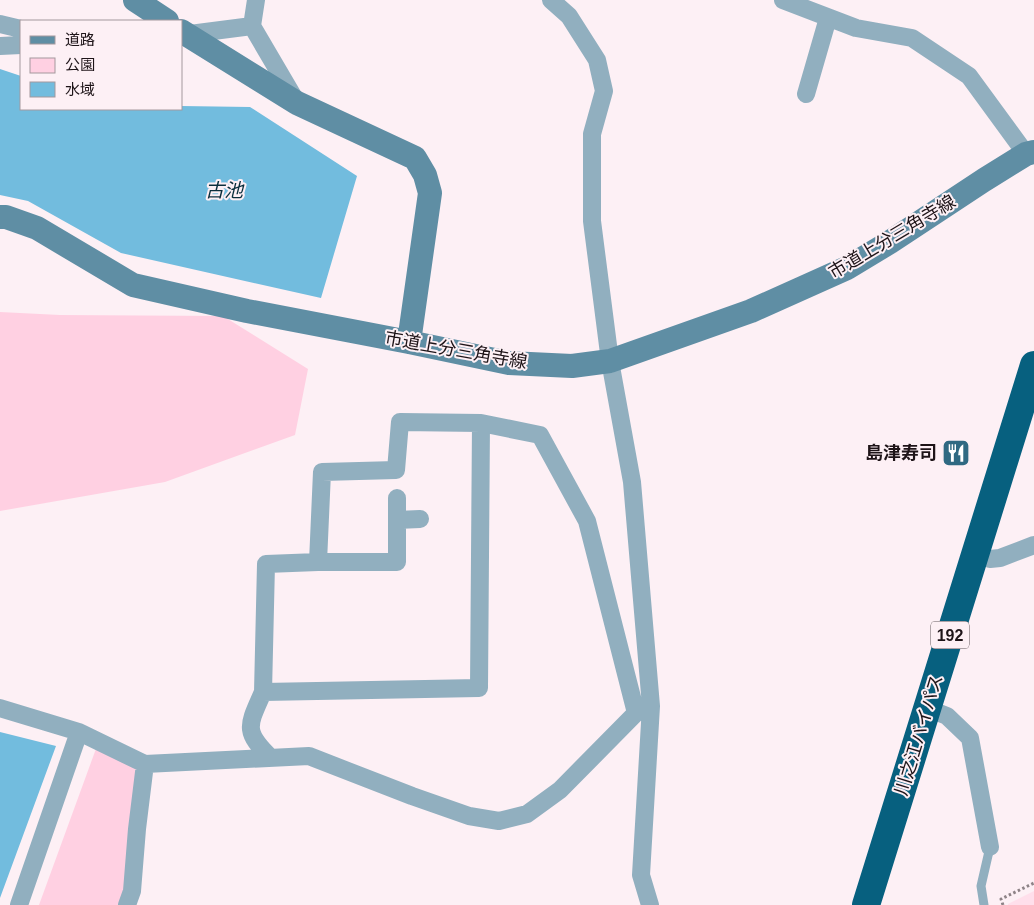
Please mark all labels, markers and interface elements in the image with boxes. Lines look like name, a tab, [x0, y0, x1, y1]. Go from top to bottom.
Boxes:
legend	[20, 20, 182, 110]
text: 道路	[65, 31, 95, 48]
text: 公園	[65, 56, 95, 73]
text: 水域	[65, 81, 95, 98]
water label: 古池	[205, 180, 245, 201]
street label: 市道上分三角寺線	[825, 191, 959, 283]
street label: 市道上分三角寺線	[383, 328, 529, 372]
restaurant icon: 島津寿司	[941, 438, 971, 468]
place label: 島津寿司	[865, 443, 937, 463]
road number: 192	[931, 622, 969, 648]
street label: 川之江バイパス	[891, 672, 947, 798]

